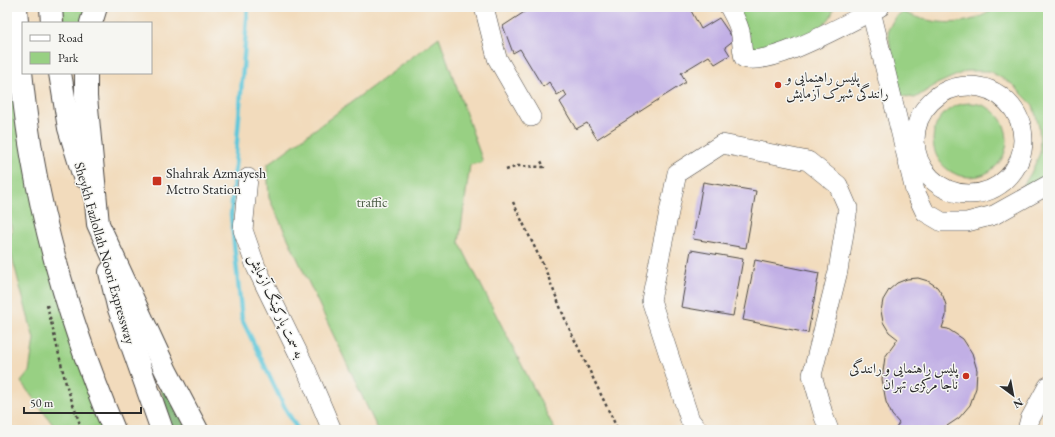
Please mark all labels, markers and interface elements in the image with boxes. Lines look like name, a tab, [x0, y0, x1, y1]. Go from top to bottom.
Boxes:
legend	[22, 22, 152, 74]
text: Road	[58, 30, 84, 46]
text: Park	[58, 50, 79, 66]
place label: پلیس راهنمایی و رانندگی شهرک آزمایش	[784, 68, 889, 103]
marker: پلیس راهنمایی و رانندگی شهرک آزمایش	[773, 80, 783, 90]
street label: Sheykh Fazlollah Noori Expressway	[70, 160, 140, 347]
place label: Shahrak Azmayesh Metro Station	[166, 164, 266, 198]
marker: Shahrak Azmayesh Metro Station	[151, 175, 163, 187]
park label: traffic	[356, 193, 388, 211]
street label: به سمت پارکینگ آزمایش	[243, 251, 309, 362]
place label: پلیس راهنمایی و رانندگی ناجا مرکزی تهران	[849, 358, 959, 394]
marker: پلیس راهنمایی و رانندگی ناجا مرکزی تهران	[961, 371, 971, 381]
north arrow	[993, 375, 1033, 415]
scale bar	[24, 389, 141, 415]
text: 50 m	[30, 395, 54, 411]
text: N	[1011, 395, 1026, 412]

